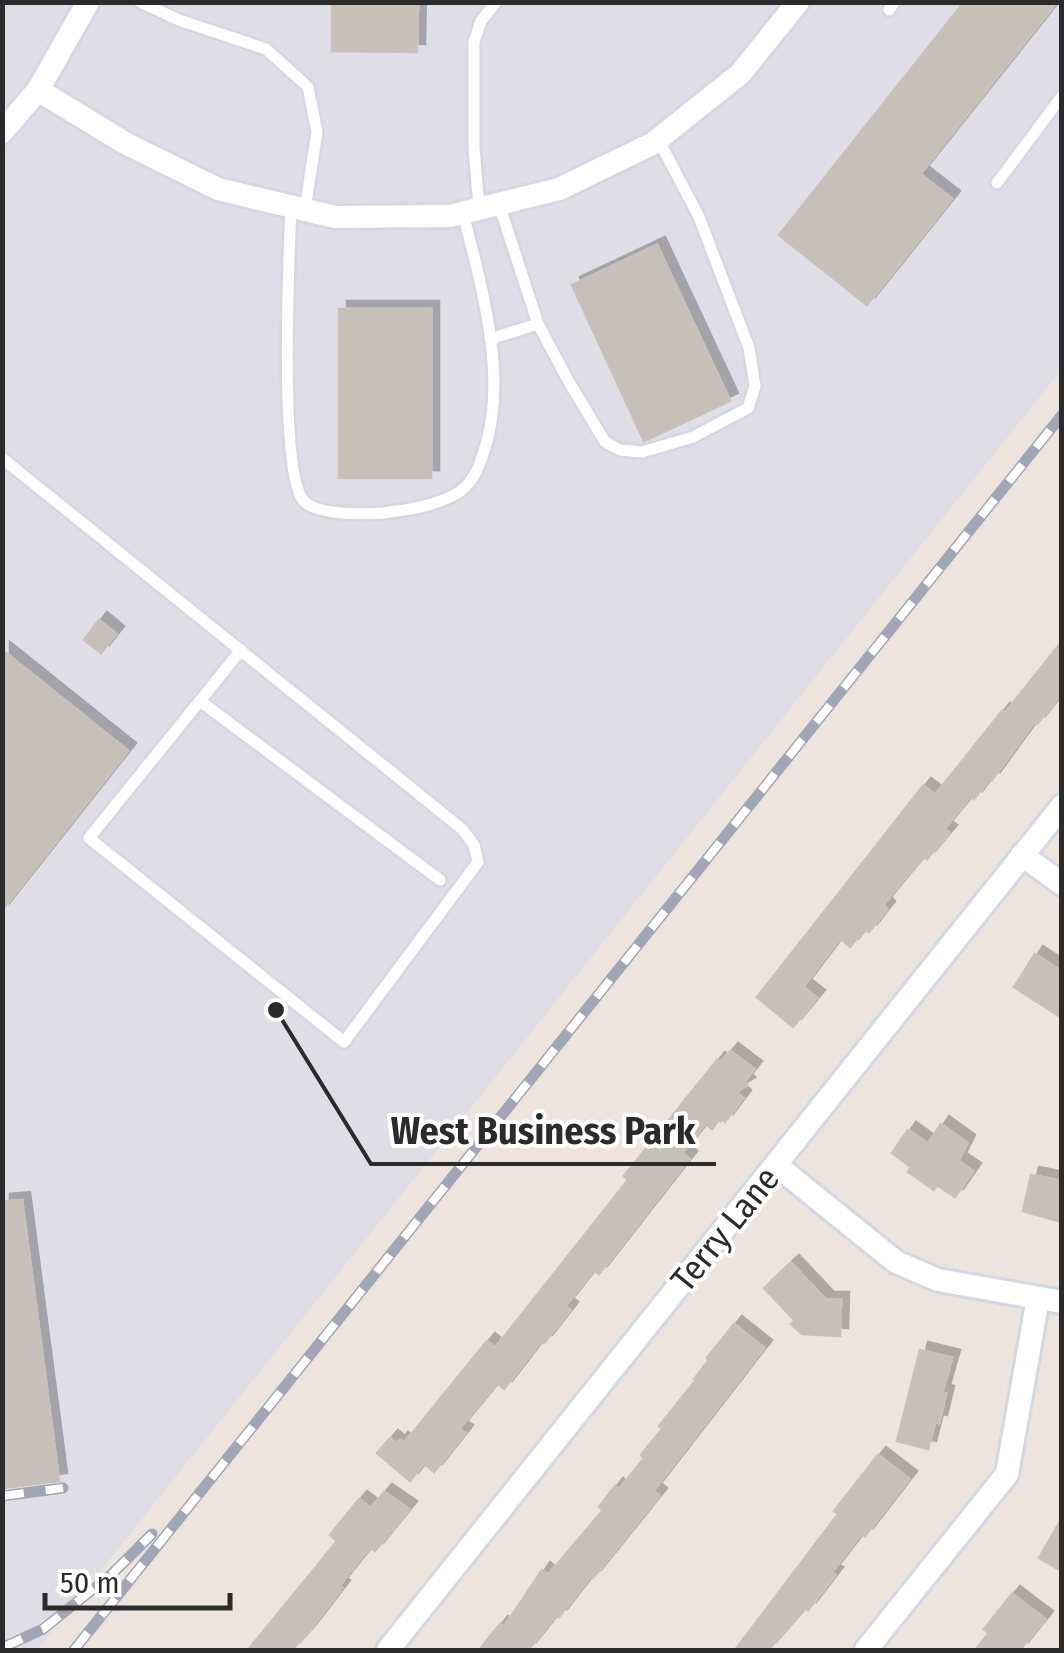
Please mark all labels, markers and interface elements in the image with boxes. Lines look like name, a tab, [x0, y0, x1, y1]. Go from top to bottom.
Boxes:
callout: West Business Park	[371, 1096, 716, 1164]
text: West Business Park	[391, 1108, 696, 1154]
street label: Terry Lane	[662, 1158, 788, 1300]
scale bar	[45, 1548, 230, 1610]
text: 50 m	[60, 1565, 120, 1601]

